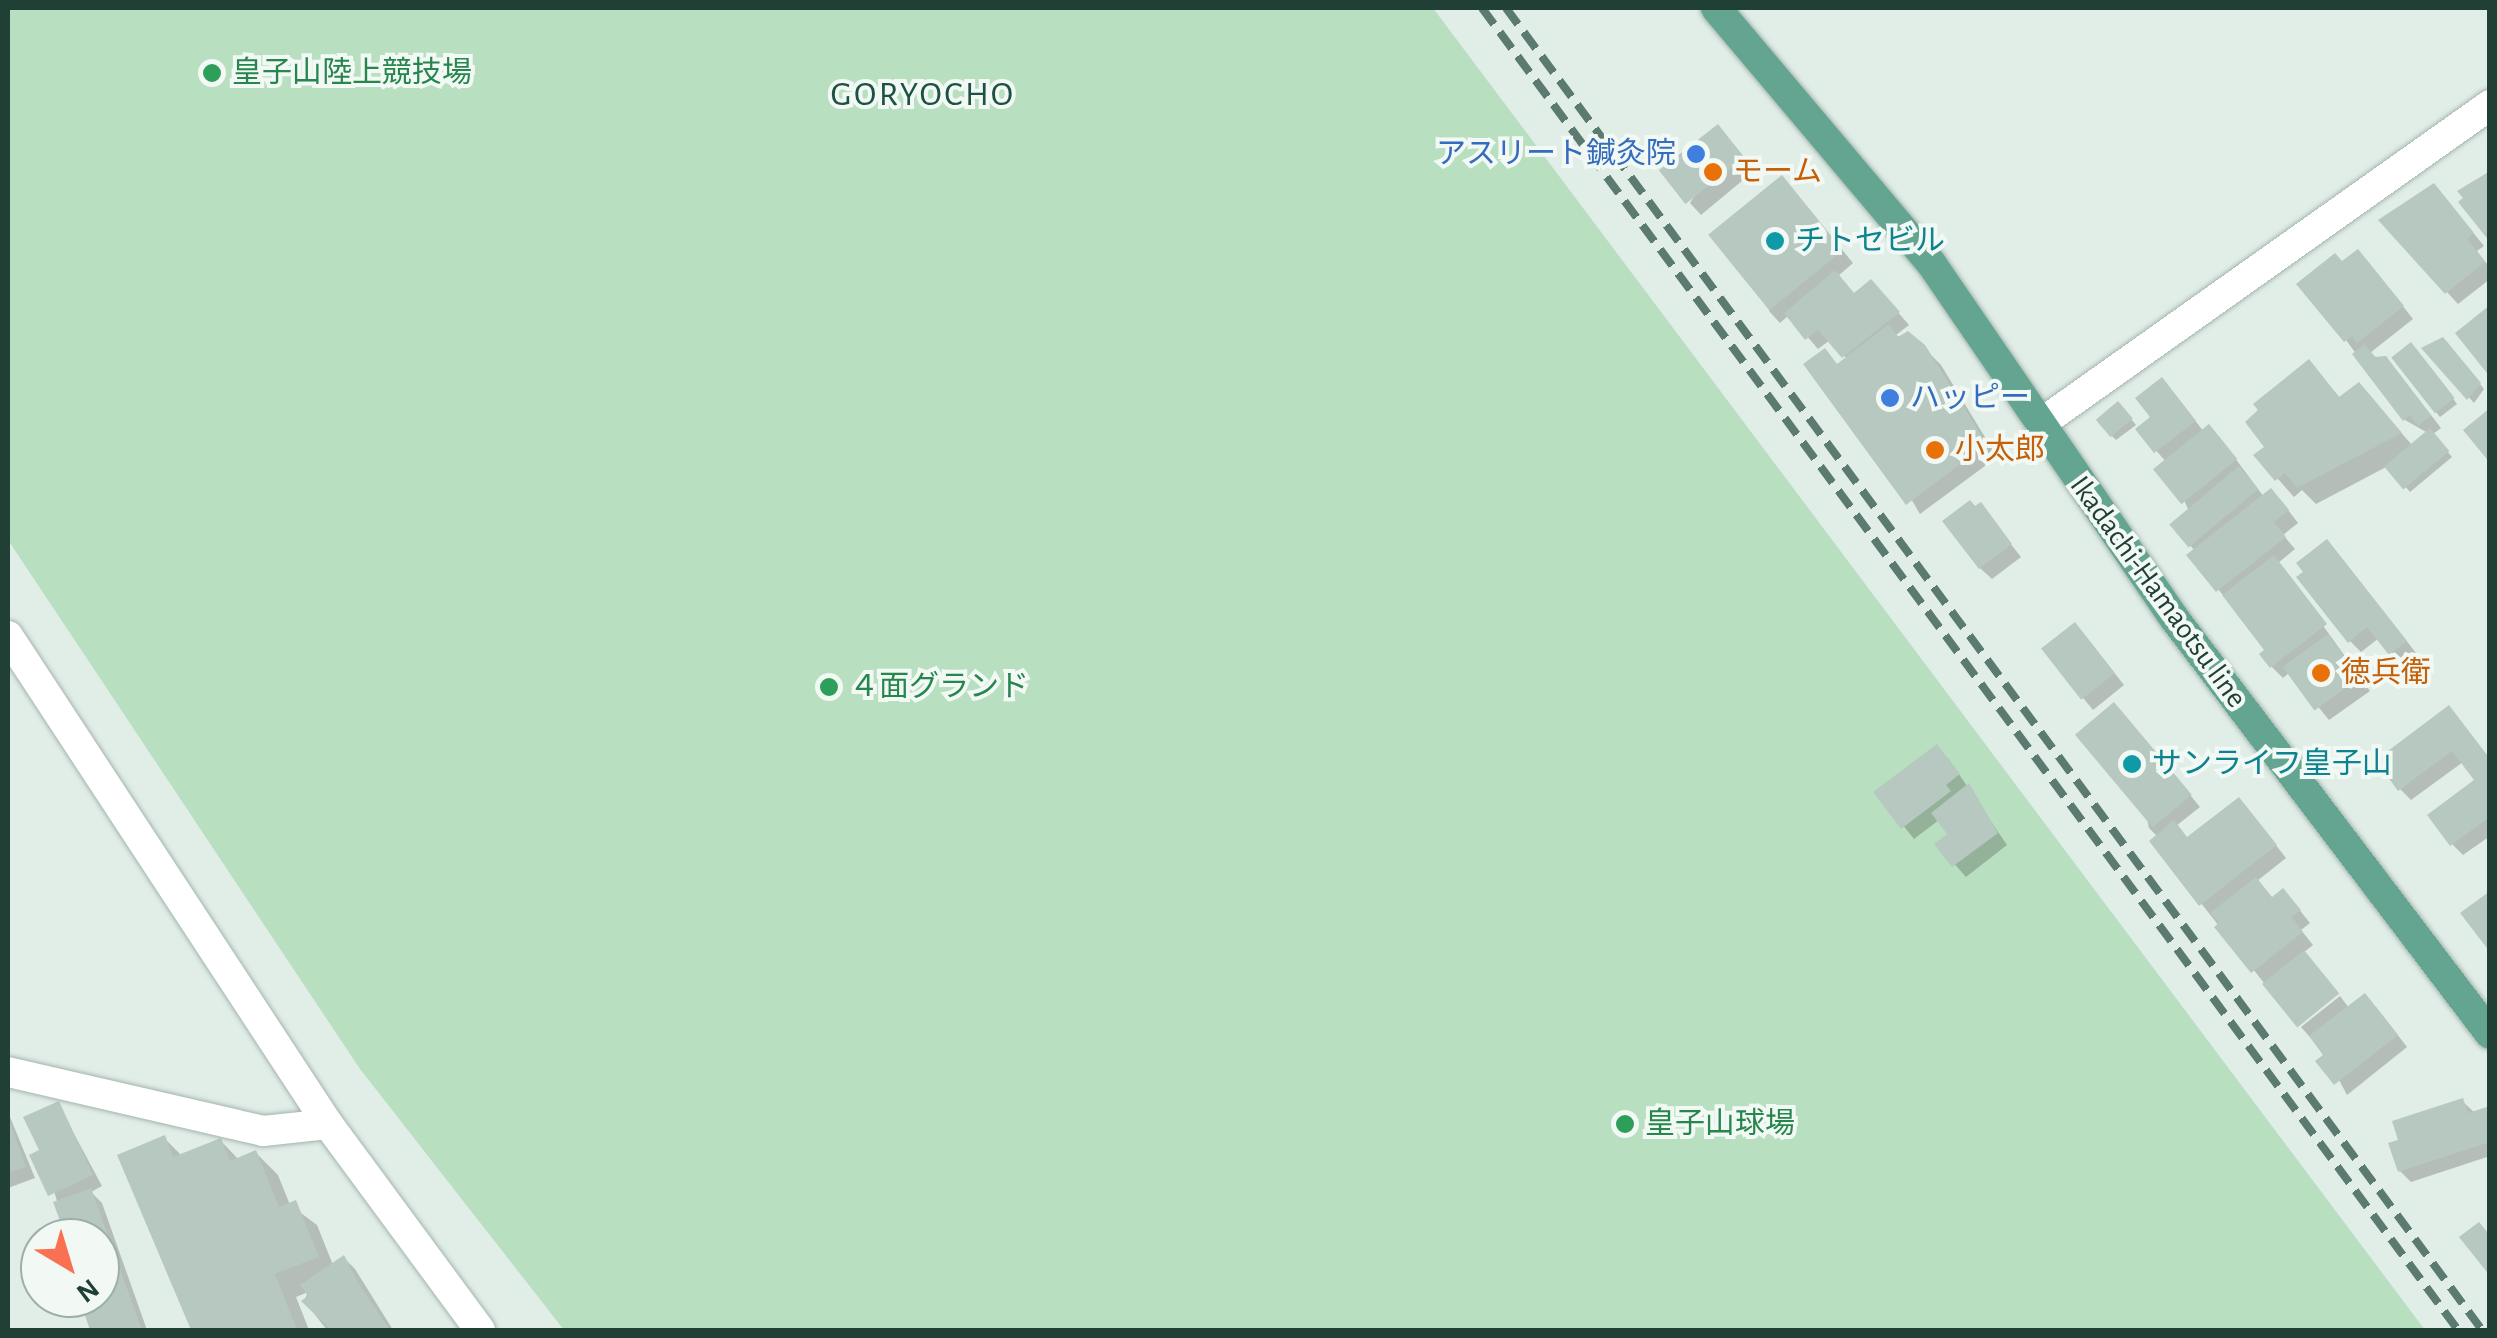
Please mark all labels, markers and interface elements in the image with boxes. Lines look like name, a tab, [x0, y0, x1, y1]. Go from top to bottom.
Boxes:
place label: 皇子山陸上競技場	[232, 55, 472, 91]
marker: 皇子山陸上競技場	[201, 62, 223, 84]
district label: GORYOCHO	[831, 74, 1015, 116]
place label: アスリート鍼灸院	[1436, 136, 1676, 172]
marker: アスリート鍼灸院	[1685, 143, 1707, 165]
place label: モーム	[1733, 154, 1823, 190]
marker: モーム	[1702, 161, 1724, 183]
place label: チトセビル	[1795, 223, 1945, 259]
marker: チトセビル	[1764, 230, 1786, 252]
place label: ハッピー	[1910, 380, 2030, 416]
marker: ハッピー	[1879, 387, 1901, 409]
place label: 小太郎	[1955, 432, 2045, 468]
marker: 小太郎	[1924, 439, 1946, 461]
street label: Ikadachi-Hamaotsu line	[2062, 469, 2254, 715]
place label: 徳兵衛	[2341, 655, 2431, 691]
marker: 徳兵衛	[2310, 662, 2332, 684]
place label: ４面グランド	[849, 669, 1029, 705]
marker: ４面グランド	[818, 676, 840, 698]
place label: サンライフ皇子山	[2152, 746, 2392, 782]
marker: サンライフ皇子山	[2121, 753, 2143, 775]
place label: 皇子山球場	[1645, 1106, 1795, 1142]
marker: 皇子山球場	[1614, 1113, 1636, 1135]
north arrow	[20, 1218, 120, 1318]
text: N	[71, 1273, 104, 1307]

